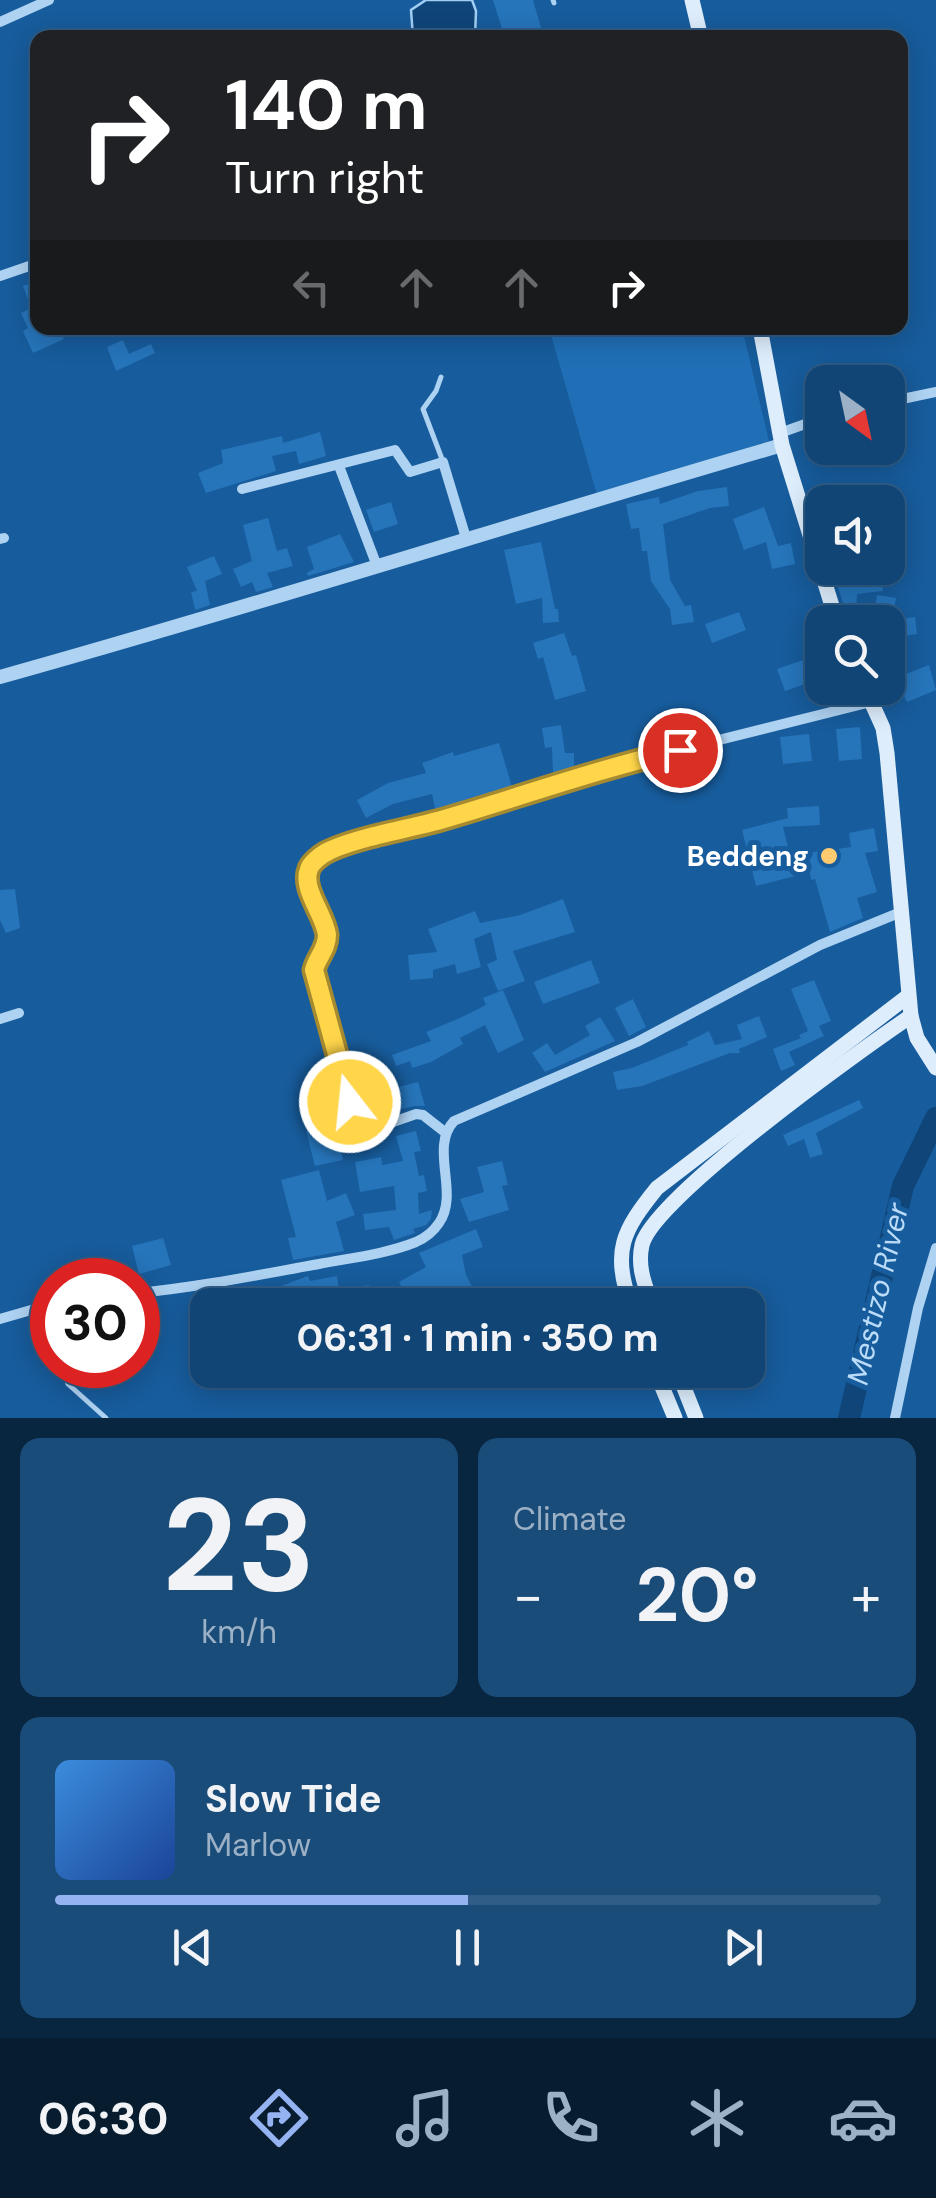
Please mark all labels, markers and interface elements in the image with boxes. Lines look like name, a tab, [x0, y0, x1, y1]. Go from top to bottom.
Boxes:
text: 140 m	[225, 60, 428, 151]
icon: right	[60, 70, 190, 200]
text: Turn right	[225, 148, 424, 207]
icon: left	[284, 260, 339, 315]
icon: ahead	[389, 260, 444, 315]
icon: ahead	[494, 260, 549, 315]
icon: right	[599, 260, 654, 315]
north arrow	[805, 365, 905, 465]
map controls	[805, 365, 905, 705]
button: sound	[805, 485, 905, 585]
button: search	[805, 605, 905, 705]
pin	[638, 708, 723, 793]
icon: arrive	[653, 723, 708, 778]
place label: Beddeng	[687, 838, 809, 875]
marker: Beddeng	[818, 845, 840, 867]
position arrow	[298, 1050, 402, 1154]
water label: Mestizo River	[838, 1198, 918, 1388]
speed limit sign: 30	[30, 1258, 160, 1388]
text: 06:31 · 1 min · 350 m	[296, 1313, 659, 1363]
text: 23	[162, 1461, 316, 1630]
text: Climate	[513, 1498, 627, 1540]
text: 20°	[636, 1547, 759, 1644]
text: −	[513, 1560, 543, 1632]
text: +	[851, 1560, 881, 1632]
text: km/h	[201, 1611, 277, 1653]
text: Slow Tide	[205, 1774, 382, 1824]
text: Marlow	[205, 1824, 311, 1866]
icon: previous	[165, 1920, 220, 1975]
icon: pause	[440, 1920, 495, 1975]
icon: next	[716, 1920, 771, 1975]
icon: directions	[244, 2083, 314, 2153]
icon: music	[390, 2083, 460, 2153]
icon: phone	[536, 2083, 606, 2153]
icon: climate	[682, 2083, 752, 2153]
icon: car	[828, 2083, 898, 2153]
text: 06:30	[38, 2089, 168, 2148]

